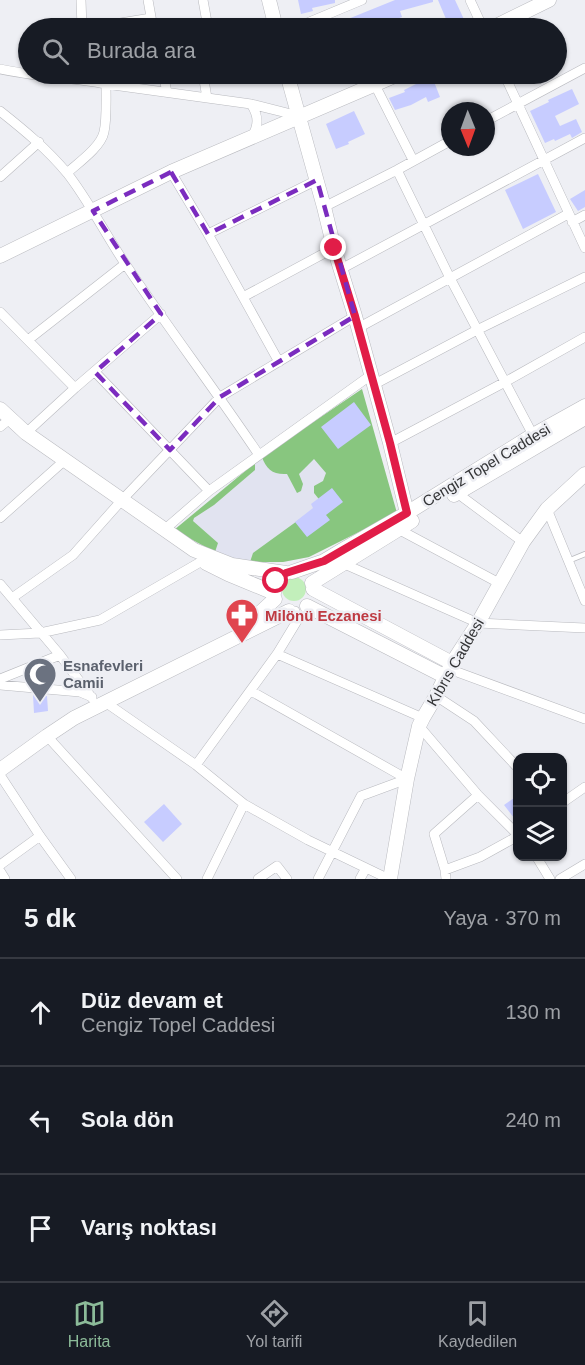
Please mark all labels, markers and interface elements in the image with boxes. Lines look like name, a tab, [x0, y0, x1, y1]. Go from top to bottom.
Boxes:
search box	[18, 18, 567, 84]
icon: search	[39, 35, 72, 68]
text: Burada ara	[87, 38, 196, 63]
north arrow	[441, 102, 495, 156]
route end	[320, 234, 346, 260]
street label: Cengiz Topel Caddesi	[419, 420, 553, 510]
route start	[262, 567, 288, 593]
pharmacy icon: Milönü Eczanesi	[224, 597, 260, 644]
place label: Milönü Eczanesi	[265, 607, 382, 624]
street label: Kıbrıs Caddesi	[423, 615, 487, 709]
mosque icon: Esnafevleri Camii	[22, 656, 58, 703]
place label: Esnafevleri Camii	[63, 657, 143, 691]
map controls	[513, 753, 567, 861]
button: locate	[513, 753, 567, 807]
button: layers	[513, 807, 567, 861]
text: 5 dk	[24, 903, 76, 933]
text: Yaya · 370 m	[444, 907, 561, 929]
text: Düz devam et	[81, 988, 223, 1013]
icon: ahead	[24, 996, 57, 1029]
text: 130 m	[505, 1001, 561, 1023]
text: Cengiz Topel Caddesi	[81, 1014, 275, 1036]
icon: left	[24, 1104, 57, 1137]
text: Sola dön	[81, 1107, 174, 1132]
text: 240 m	[505, 1109, 561, 1131]
icon: arrive	[24, 1212, 57, 1245]
text: Varış noktası	[81, 1215, 217, 1240]
tab: Harita	[68, 1297, 110, 1351]
tab: Yol tarifi	[246, 1297, 302, 1351]
tab: Kaydedilen	[438, 1297, 517, 1351]

